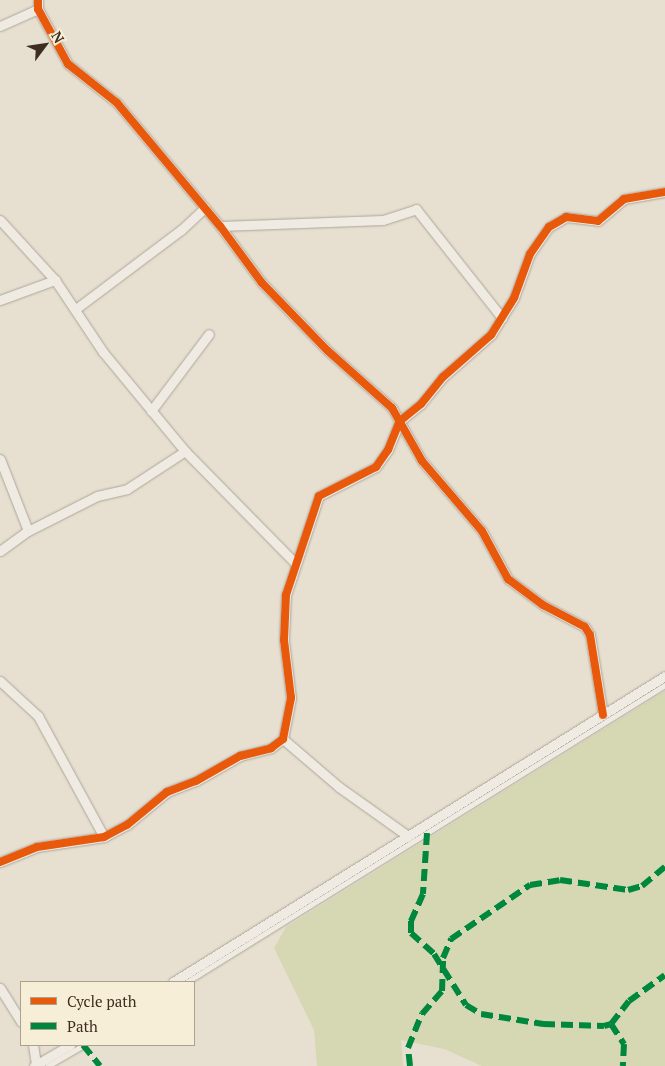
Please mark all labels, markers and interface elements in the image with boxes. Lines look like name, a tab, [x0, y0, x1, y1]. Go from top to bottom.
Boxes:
north arrow	[20, 20, 70, 70]
text: N	[47, 28, 69, 46]
legend	[20, 981, 195, 1046]
text: Cycle path	[67, 991, 137, 1011]
text: Path	[67, 1016, 98, 1036]

